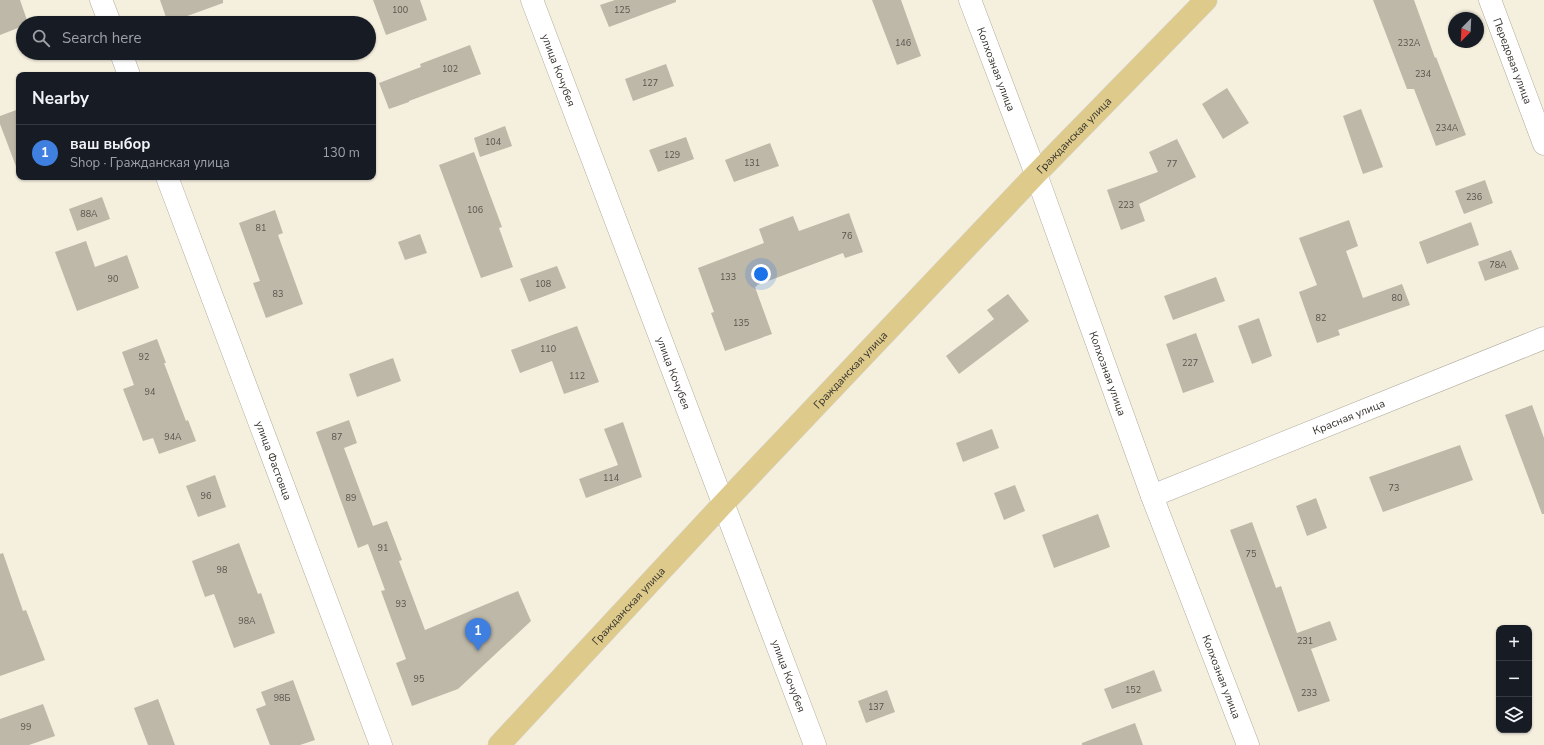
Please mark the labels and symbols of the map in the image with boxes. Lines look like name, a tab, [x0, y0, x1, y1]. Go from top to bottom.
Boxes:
house number: 100	[392, 4, 408, 16]
house number: 125	[614, 4, 630, 16]
north arrow	[1448, 12, 1484, 48]
street label: Передовая улица	[1489, 16, 1535, 106]
street label: Колхозная улица	[973, 25, 1019, 114]
street label: улица Кочубея	[538, 32, 579, 109]
house number: 146	[895, 37, 911, 49]
house number: 232А	[1398, 37, 1421, 49]
house number: 102	[442, 63, 458, 75]
house number: 234	[1415, 68, 1432, 80]
house number: 127	[642, 77, 658, 89]
street label: Гражданская улица	[1033, 94, 1115, 177]
house number: 234А	[1436, 122, 1459, 134]
house number: 104	[485, 136, 502, 148]
house number: 129	[664, 149, 680, 161]
house number: 131	[744, 157, 760, 169]
house number: 77	[1167, 158, 1177, 170]
house number: 236	[1466, 191, 1482, 203]
house number: 223	[1118, 199, 1134, 211]
house number: 106	[467, 204, 483, 216]
house number: 88А	[80, 208, 98, 220]
house number: 81	[256, 222, 266, 234]
house number: 76	[842, 230, 852, 242]
house number: 78А	[1489, 259, 1507, 271]
your location	[751, 264, 771, 284]
house number: 133	[720, 271, 736, 283]
house number: 90	[108, 273, 118, 285]
house number: 108	[535, 278, 551, 290]
house number: 83	[273, 288, 283, 300]
house number: 80	[1392, 292, 1402, 304]
house number: 82	[1316, 312, 1326, 324]
house number: 135	[733, 317, 749, 329]
street label: Гражданская улица	[810, 328, 891, 412]
street label: Колхозная улица	[1085, 329, 1129, 418]
street label: улица Кочубея	[653, 335, 694, 412]
house number: 110	[540, 343, 556, 355]
house number: 92	[139, 351, 149, 363]
house number: 227	[1182, 357, 1198, 369]
house number: 112	[569, 370, 585, 382]
house number: 94	[145, 386, 156, 398]
street label: Красная улица	[1310, 396, 1387, 438]
street label: улица Фастовца	[252, 419, 295, 503]
house number: 94А	[164, 431, 182, 443]
house number: 87	[332, 431, 342, 443]
house number: 114	[603, 472, 620, 484]
house number: 73	[1389, 482, 1399, 494]
house number: 96	[201, 490, 211, 502]
house number: 89	[346, 492, 356, 504]
house number: 91	[378, 542, 388, 554]
house number: 75	[1246, 548, 1256, 560]
house number: 98	[217, 564, 227, 576]
street label: Гражданская улица	[589, 564, 669, 648]
house number: 93	[396, 598, 406, 610]
house number: 98А	[238, 615, 256, 627]
pin: 1	[465, 618, 491, 651]
street label: Колхозная улица	[1198, 633, 1244, 721]
house number: 231	[1297, 635, 1313, 647]
street label: улица Кочубея	[768, 638, 809, 715]
house number: 95	[414, 673, 424, 685]
house number: 152	[1125, 684, 1141, 696]
house number: 233	[1301, 687, 1317, 699]
house number: 98Б	[274, 692, 290, 704]
house number: 137	[868, 701, 884, 713]
house number: 99	[21, 721, 31, 733]

